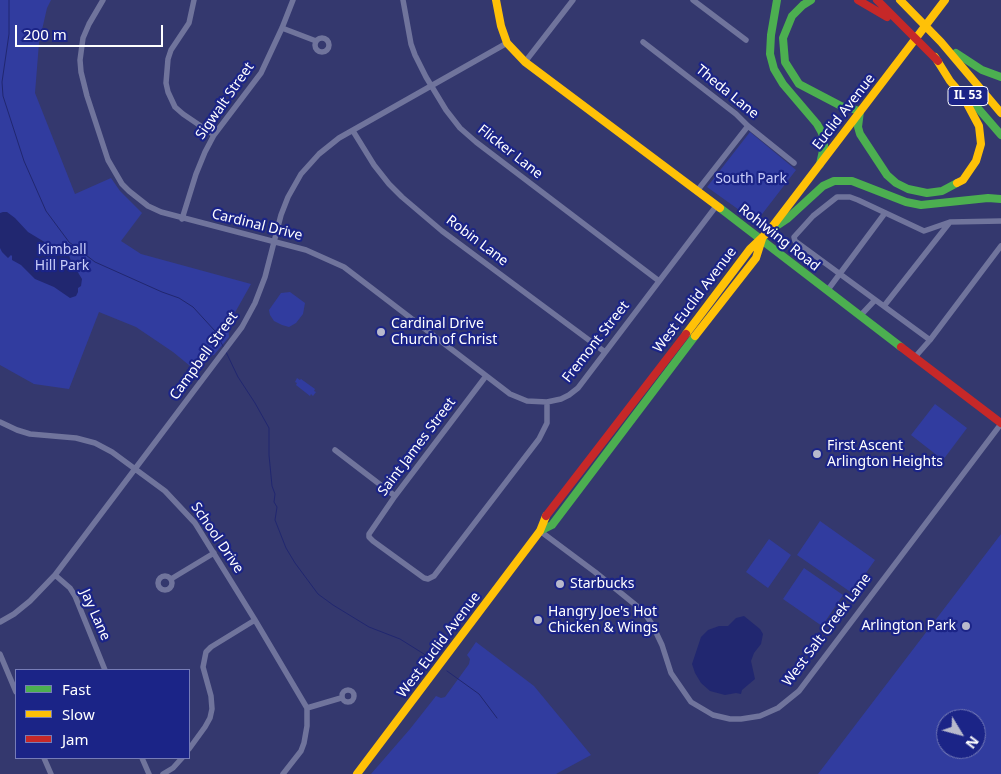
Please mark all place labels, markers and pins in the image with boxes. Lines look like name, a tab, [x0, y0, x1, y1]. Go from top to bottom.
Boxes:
place label: Cardinal Drive Church of Christ	[391, 316, 497, 348]
marker: Cardinal Drive Church of Christ	[375, 326, 387, 338]
place label: First Ascent Arlington Heights	[827, 438, 943, 471]
marker: First Ascent Arlington Heights	[811, 448, 823, 460]
place label: Starbucks	[570, 576, 635, 592]
marker: Starbucks	[554, 578, 566, 590]
place label: Hangry Joe's Hot Chicken & Wings	[548, 604, 658, 636]
marker: Hangry Joe's Hot Chicken & Wings	[532, 614, 544, 626]
place label: Arlington Park	[861, 618, 956, 634]
marker: Arlington Park	[960, 620, 972, 632]

